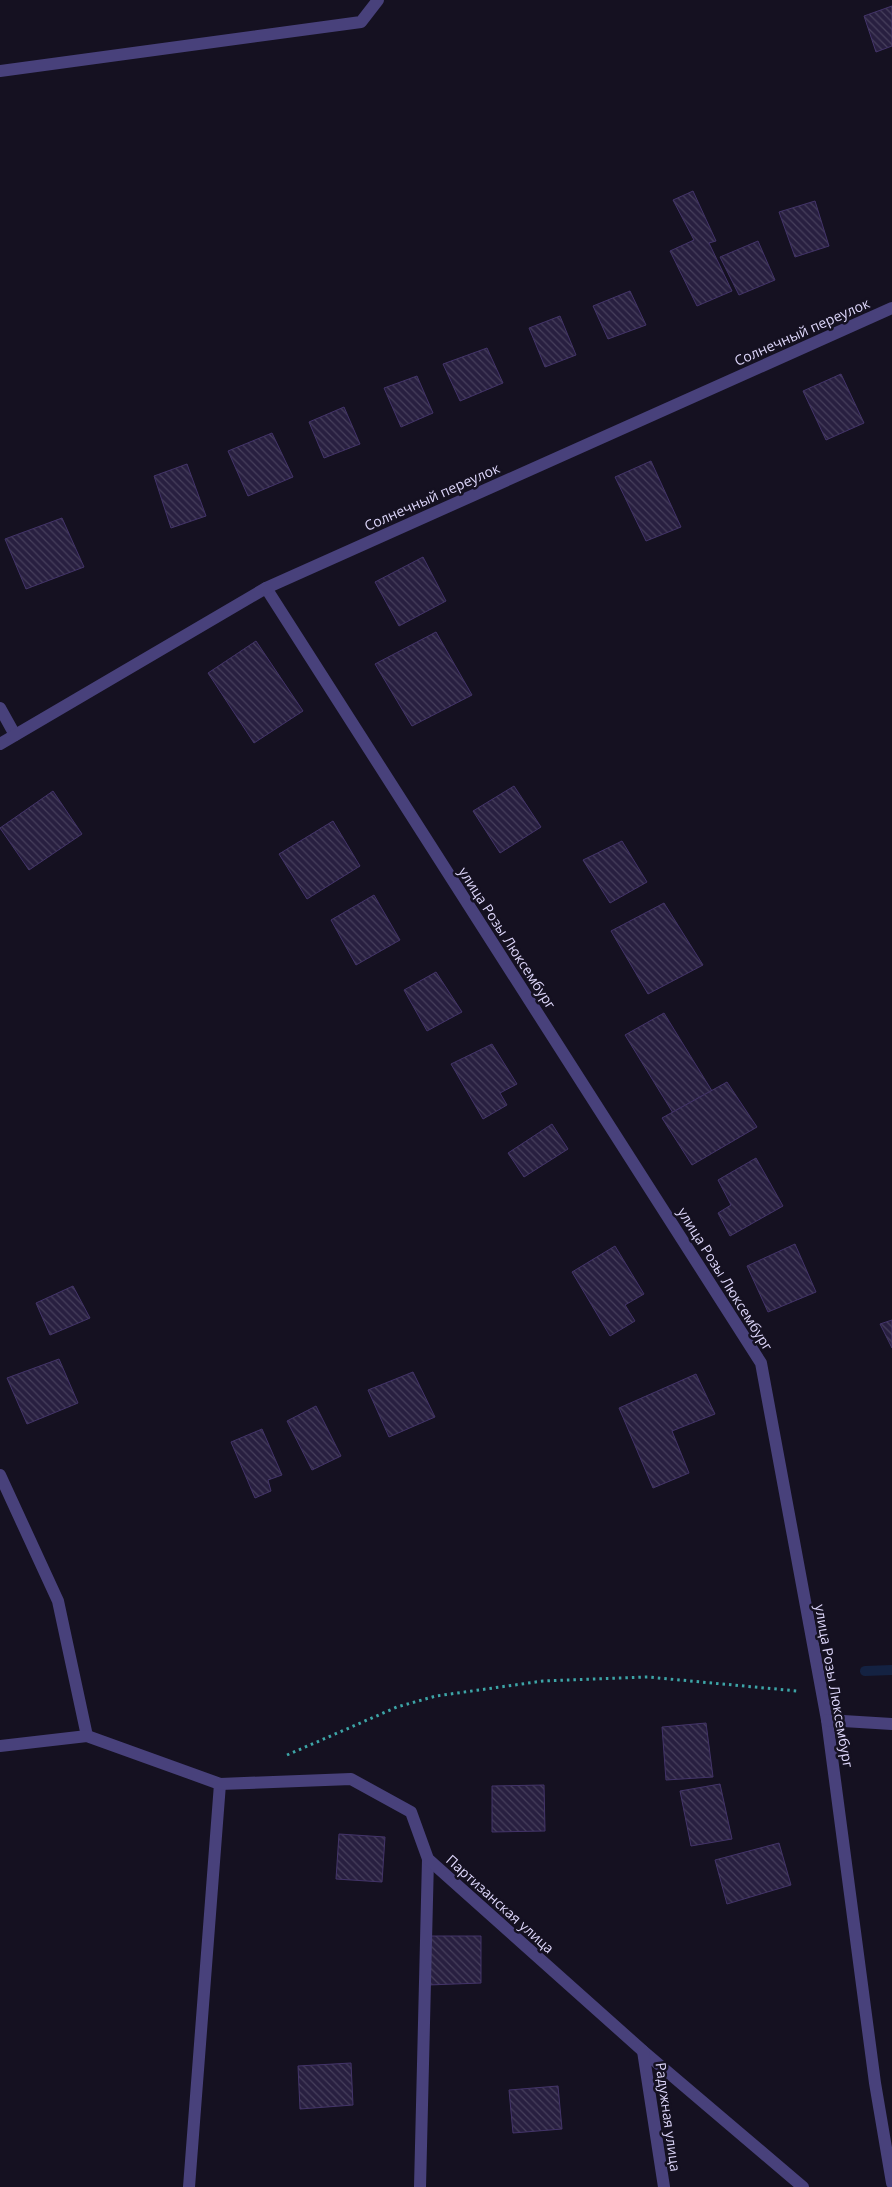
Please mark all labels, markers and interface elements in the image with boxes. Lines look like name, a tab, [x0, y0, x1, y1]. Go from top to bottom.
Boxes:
street label: Солнечный переулок	[731, 293, 873, 370]
street label: Солнечный переулок	[361, 458, 503, 535]
street label: улица Розы Люксембург	[454, 863, 560, 1012]
street label: улица Розы Люксембург	[673, 1203, 777, 1354]
street label: улица Розы Люксембург	[811, 1603, 858, 1769]
street label: Партизанская улица	[442, 1850, 558, 1957]
street label: Радужная улица	[651, 2061, 686, 2173]

